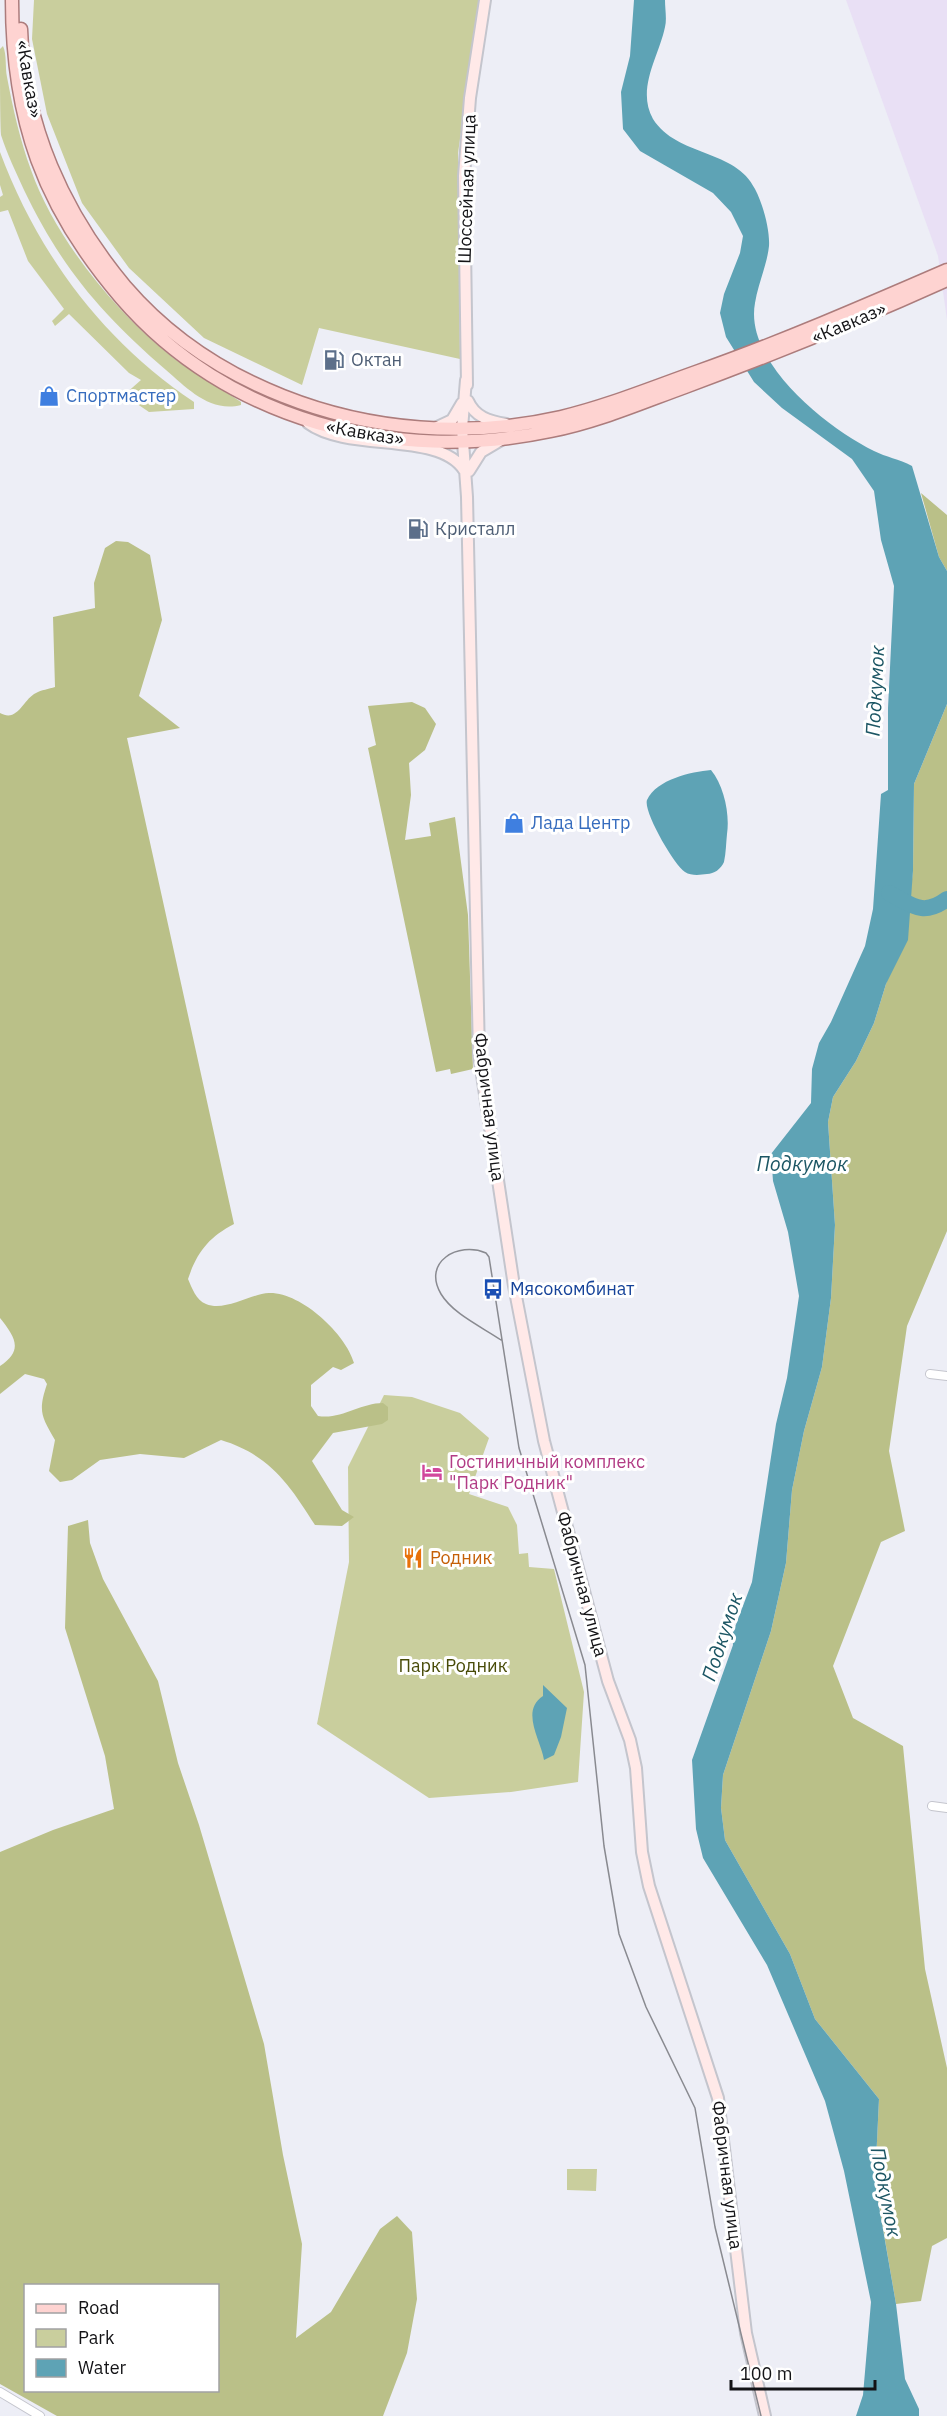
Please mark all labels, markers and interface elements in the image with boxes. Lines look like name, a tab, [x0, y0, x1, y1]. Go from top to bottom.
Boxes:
street label: «Кавказ»	[11, 38, 48, 119]
street label: Шоссейная улица	[452, 113, 481, 264]
street label: «Кавказ»	[808, 297, 889, 348]
fuel station icon: Октан	[322, 348, 346, 372]
place label: Октан	[351, 348, 402, 371]
shop icon: Спортмастер	[37, 384, 61, 408]
place label: Спортмастер	[66, 384, 176, 407]
street label: «Кавказ»	[325, 414, 406, 451]
fuel station icon: Кристалл	[406, 517, 430, 541]
place label: Кристалл	[435, 517, 515, 540]
water label: Подкумок	[859, 644, 890, 737]
shop icon: Лада Центр	[502, 811, 526, 835]
place label: Лада Центр	[531, 811, 630, 834]
street label: Фабричная улица	[469, 1031, 510, 1183]
water label: Подкумок	[756, 1150, 848, 1177]
bus stop icon: Мясокомбинат	[481, 1277, 505, 1301]
place label: Мясокомбинат	[510, 1277, 635, 1300]
place label: Гостиничный комплекс "Парк Родник"	[449, 1450, 645, 1494]
hotel icon: Гостиничный комплекс "Парк Родник"	[420, 1460, 444, 1484]
street label: Фабричная улица	[552, 1509, 613, 1660]
restaurant icon: Родник	[401, 1546, 425, 1570]
place label: Родник	[430, 1546, 493, 1569]
water label: Подкумок	[695, 1589, 749, 1684]
park label: Парк Родник	[398, 1654, 508, 1677]
street label: Фабричная улица	[707, 2099, 748, 2251]
water label: Подкумок	[865, 2145, 908, 2240]
legend	[24, 2284, 219, 2392]
text: Road	[78, 2296, 119, 2319]
text: Park	[78, 2326, 115, 2349]
scale bar	[731, 2353, 875, 2391]
text: Water	[78, 2356, 127, 2379]
text: 100 m	[740, 2362, 792, 2385]

